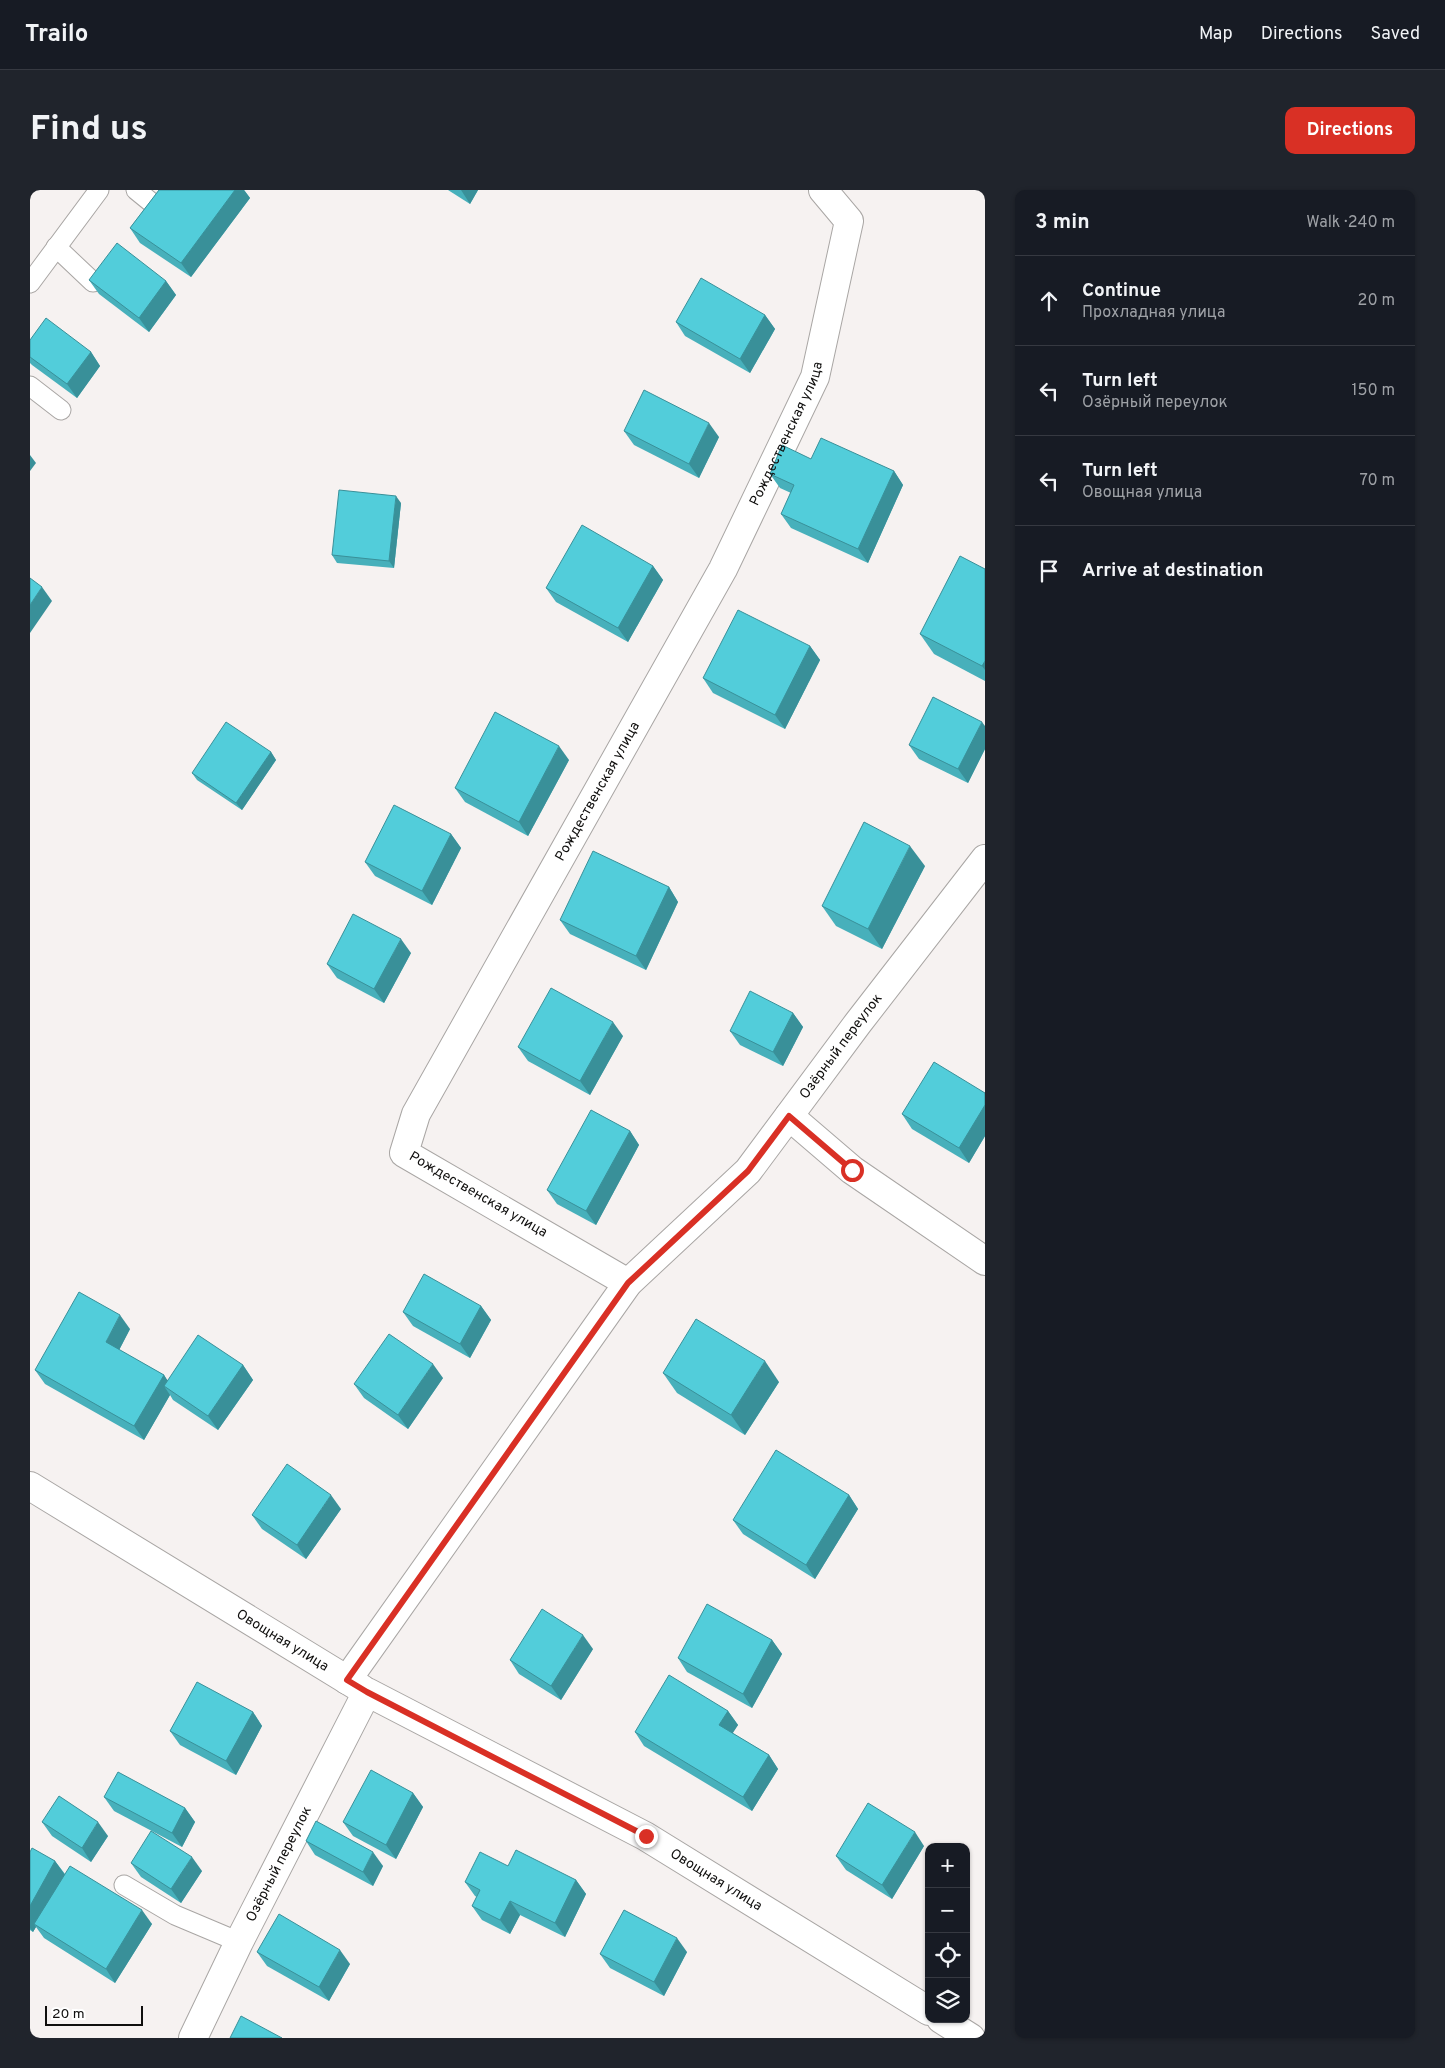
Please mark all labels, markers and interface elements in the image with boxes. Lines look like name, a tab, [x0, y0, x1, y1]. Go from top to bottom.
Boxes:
text: Trailo	[25, 20, 88, 50]
text: Map	[1199, 23, 1233, 46]
text: Directions	[1261, 23, 1343, 46]
text: Saved	[1371, 23, 1420, 46]
button: Directions	[1285, 107, 1415, 154]
text: Find us	[30, 108, 148, 152]
text: 3 min	[1035, 209, 1090, 236]
text: Walk · 240 m	[1306, 213, 1395, 233]
text: Continue	[1082, 279, 1161, 303]
icon: ahead	[1035, 287, 1063, 315]
text: 20 m	[1358, 291, 1395, 311]
text: Прохладная улица	[1082, 303, 1225, 323]
street label: Рождественская улица	[746, 360, 827, 509]
text: Turn left	[1082, 369, 1158, 393]
icon: left	[1035, 377, 1063, 405]
text: 150 m	[1352, 381, 1395, 401]
text: Озёрный переулок	[1082, 393, 1228, 413]
text: Turn left	[1082, 459, 1158, 483]
icon: left	[1035, 467, 1063, 495]
text: 70 m	[1360, 471, 1395, 491]
text: Овощная улица	[1082, 483, 1202, 503]
icon: arrive	[1035, 557, 1063, 585]
text: Arrive at destination	[1082, 559, 1263, 583]
street label: Рождественская улица	[552, 719, 644, 864]
street label: Озёрный переулок	[796, 990, 886, 1102]
street label: Рождественская улица	[406, 1148, 550, 1242]
route start	[841, 1159, 864, 1182]
street label: Овощная улица	[233, 1606, 332, 1675]
street label: Озёрный переулок	[242, 1803, 316, 1925]
route end	[635, 1825, 658, 1848]
map controls	[925, 1843, 970, 2023]
button: +	[925, 1843, 970, 1888]
street label: Овощная улица	[667, 1845, 765, 1915]
button: −	[925, 1888, 970, 1933]
button: locate	[925, 1933, 970, 1978]
button: layers	[925, 1978, 970, 2023]
scale bar	[45, 2003, 142, 2026]
text: 20 m	[52, 2006, 85, 2023]

